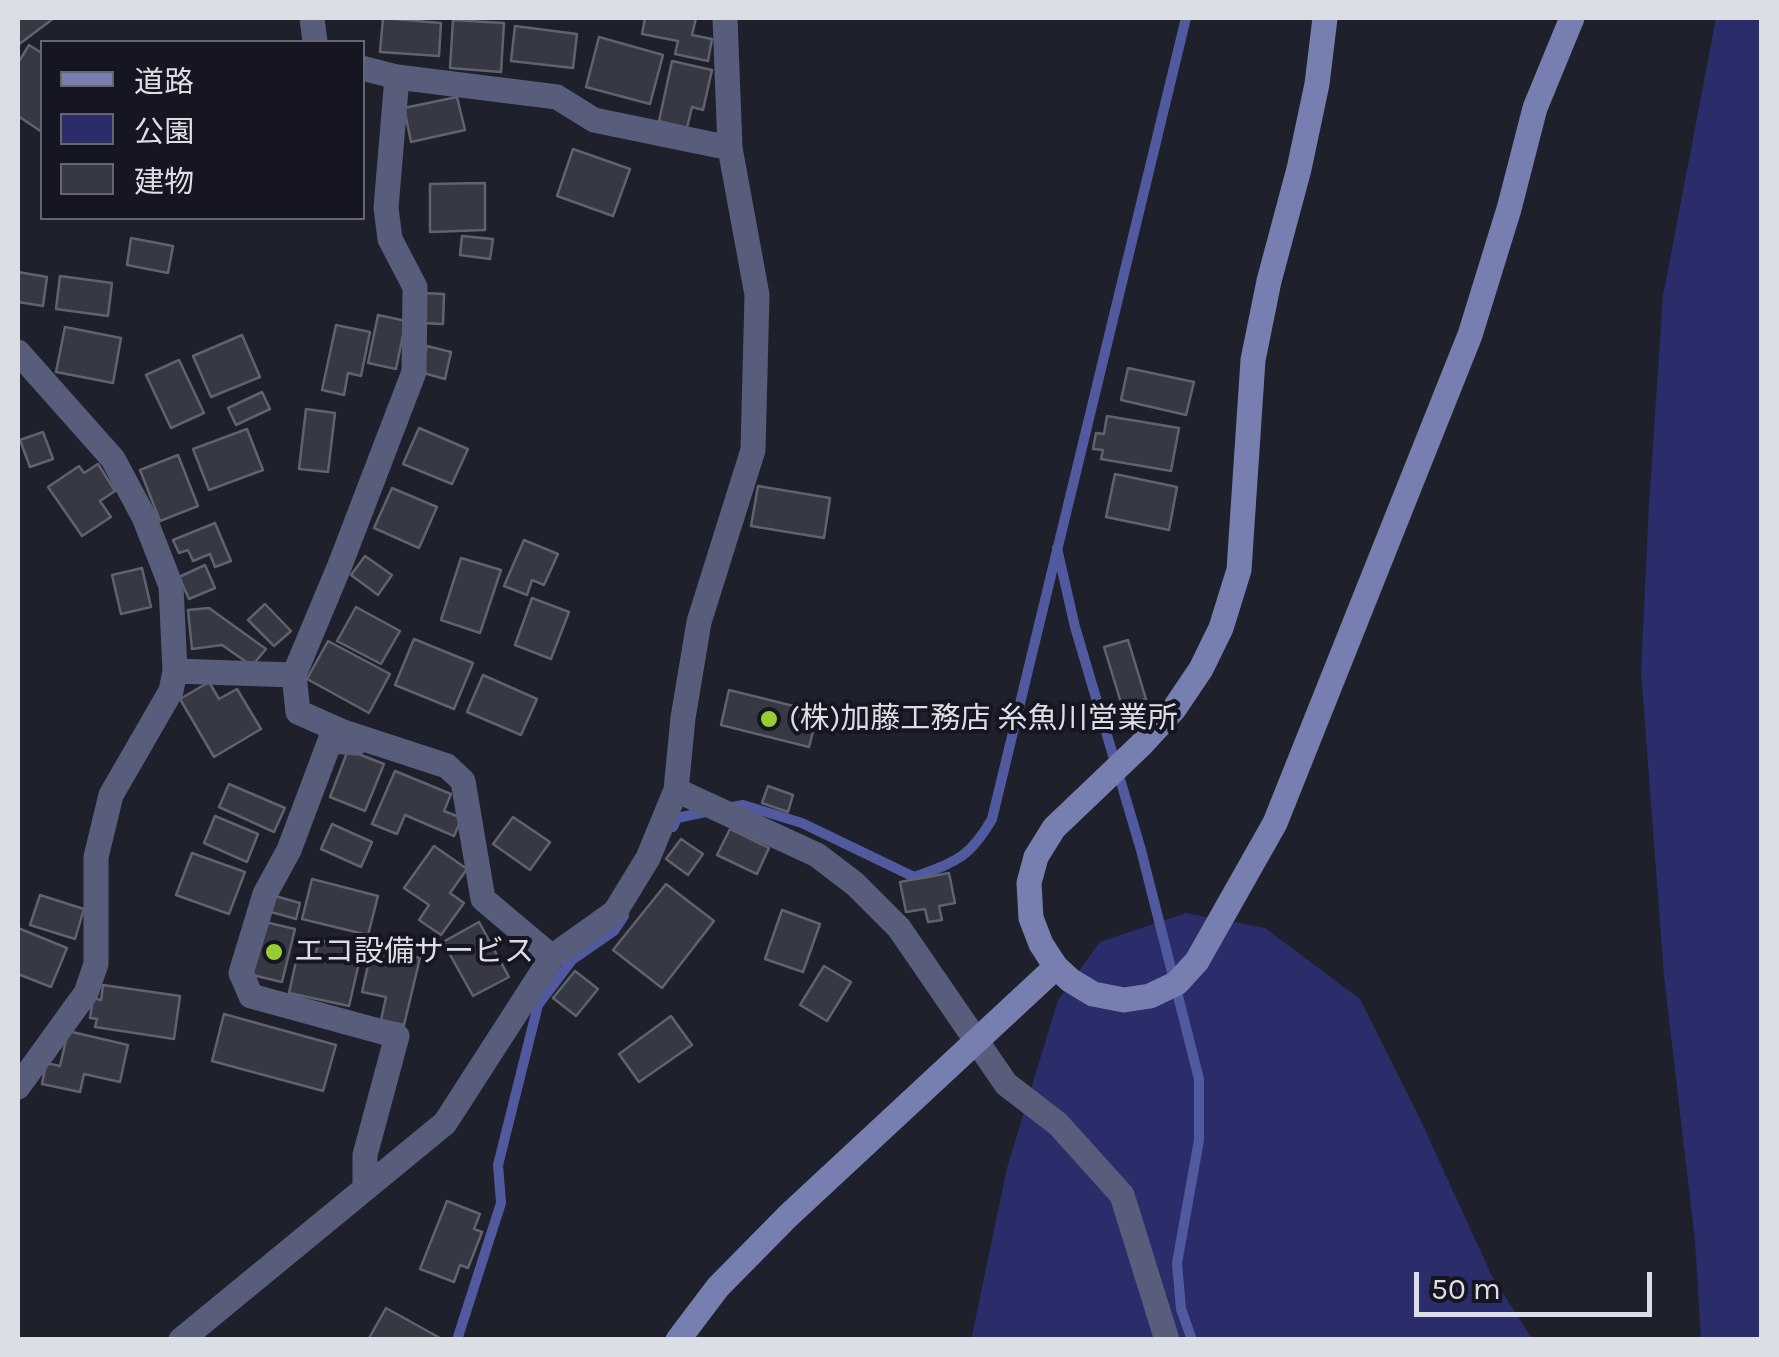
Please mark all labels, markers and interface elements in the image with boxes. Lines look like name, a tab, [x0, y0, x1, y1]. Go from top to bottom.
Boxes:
legend	[40, 40, 365, 220]
text: 道路	[134, 64, 194, 100]
text: 公園	[134, 114, 194, 150]
text: 建物	[134, 164, 194, 200]
place label: (株)加藤工務店 糸魚川営業所	[789, 701, 1177, 737]
marker: (株)加藤工務店 糸魚川営業所	[758, 708, 780, 730]
place label: エコ設備サービス	[294, 934, 534, 970]
marker: エコ設備サービス	[263, 941, 285, 963]
scale bar	[1419, 1252, 1656, 1314]
text: 50 m	[1431, 1271, 1501, 1307]

